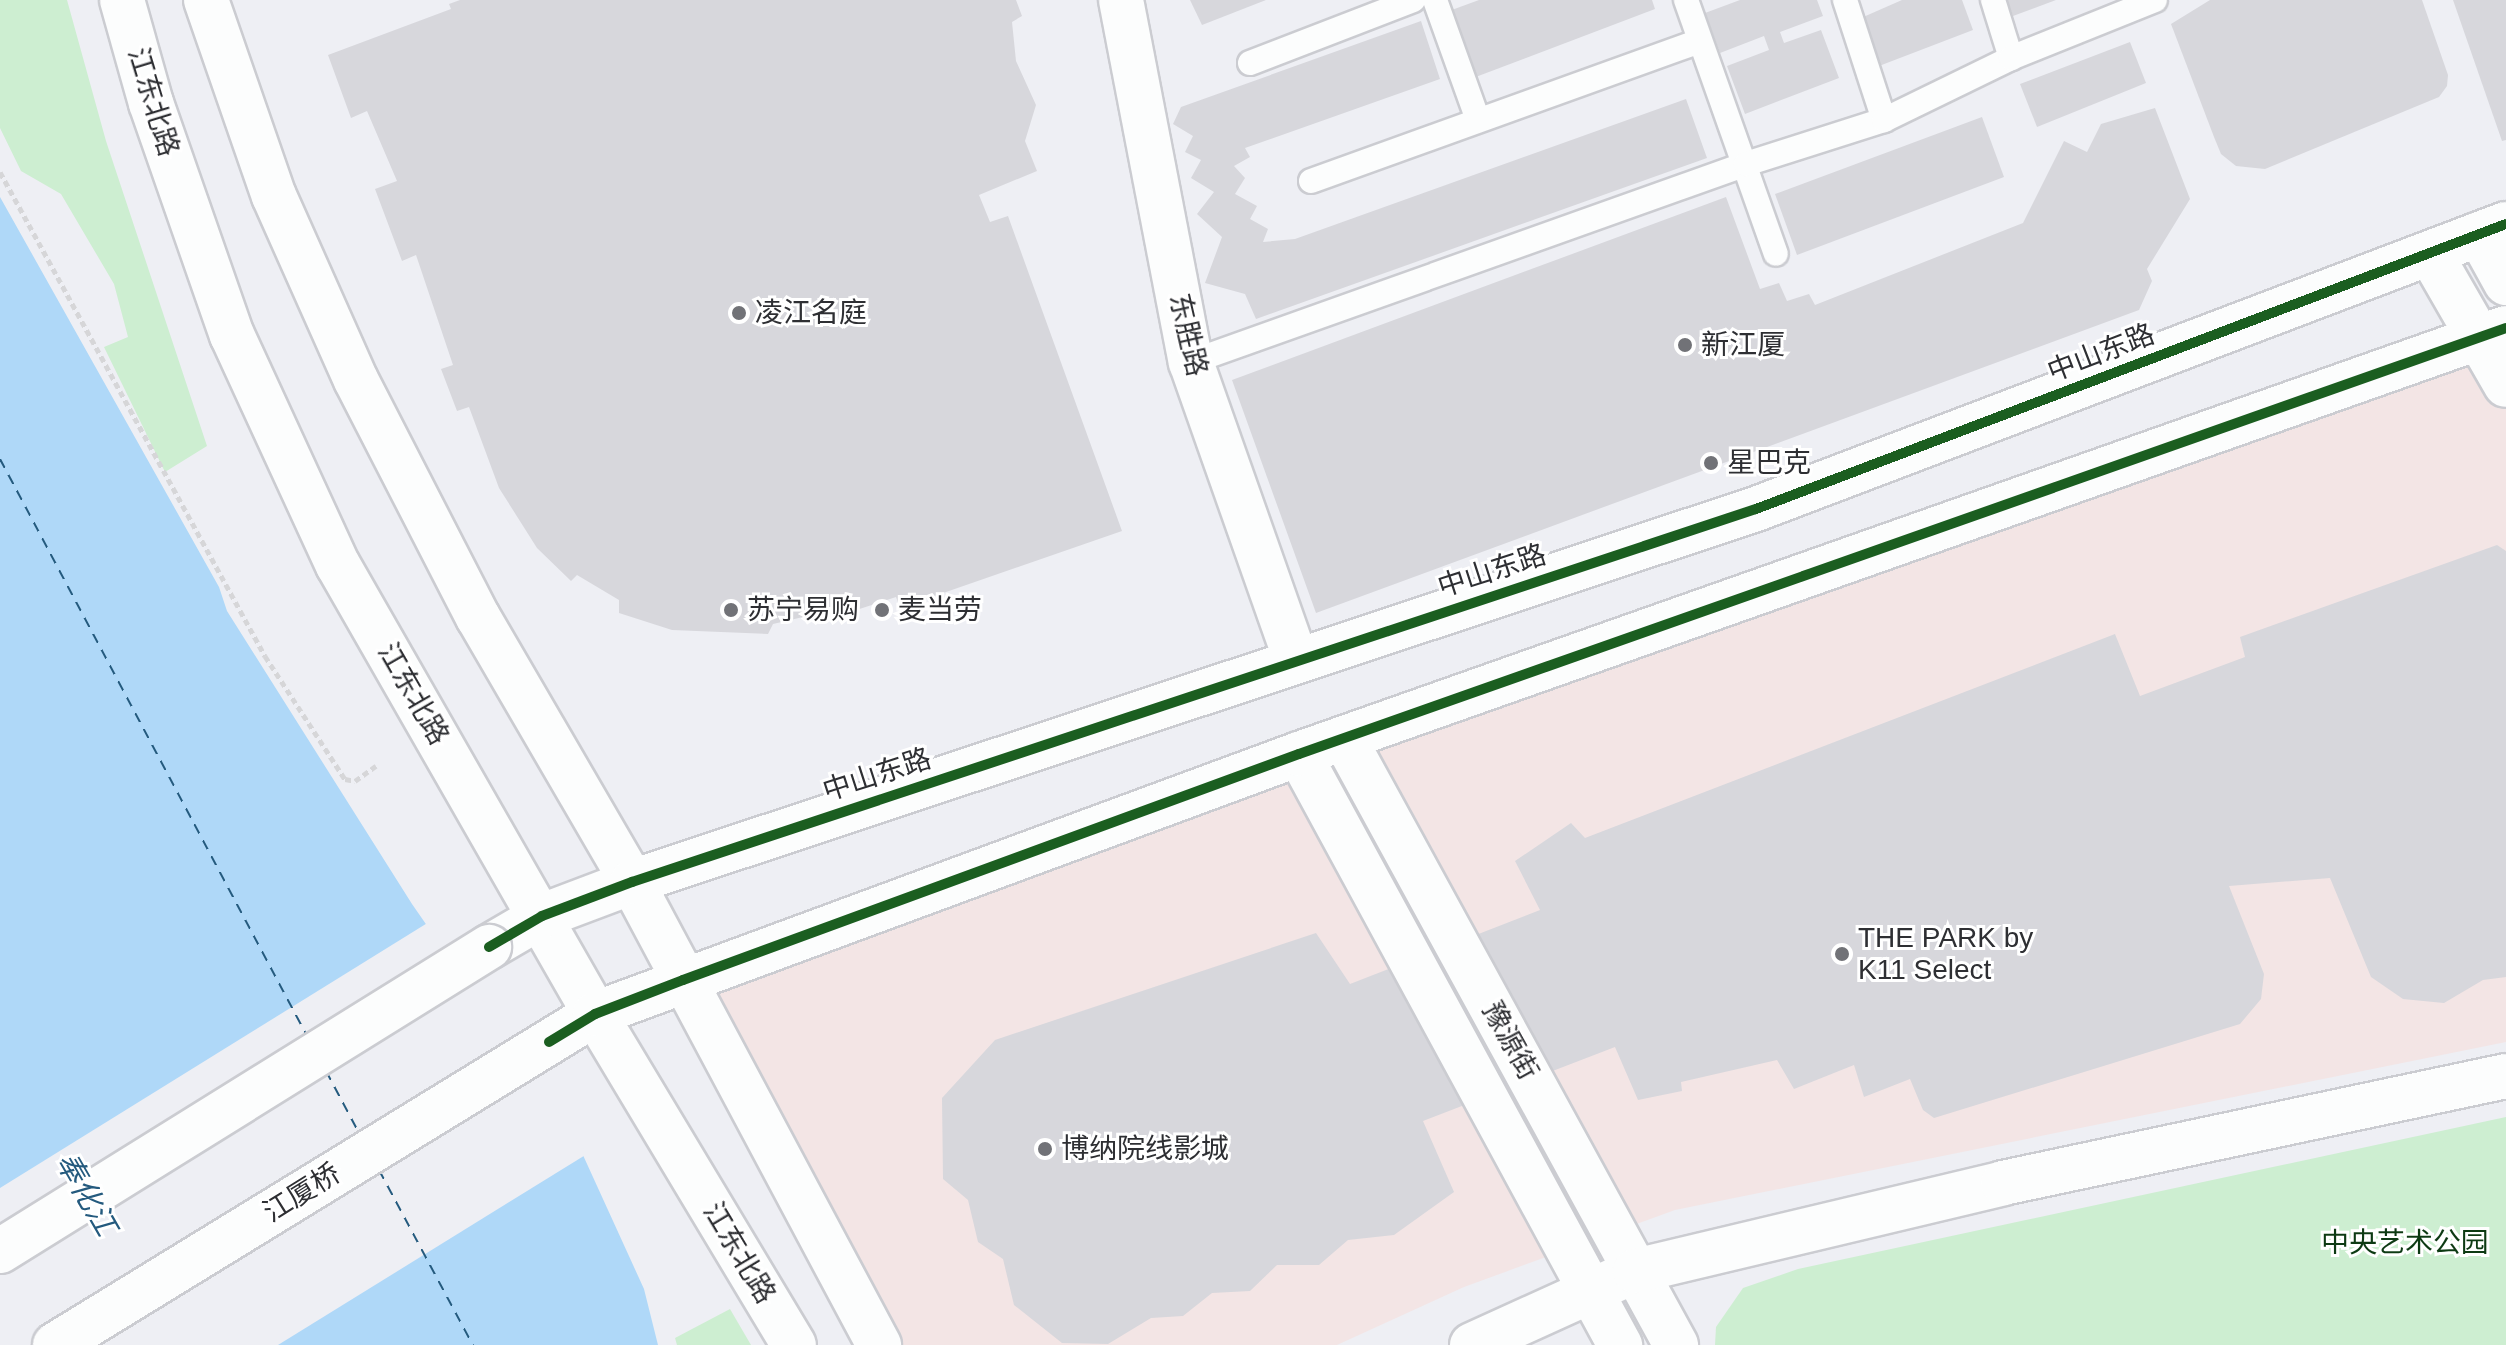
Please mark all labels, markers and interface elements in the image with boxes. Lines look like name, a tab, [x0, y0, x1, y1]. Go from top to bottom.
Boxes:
street label: 江东北路	[121, 44, 185, 160]
street label: 东胜路	[1162, 290, 1214, 380]
place label: 凌江名庭	[755, 296, 867, 330]
marker: 凌江名庭	[730, 304, 748, 322]
street label: 中山东路	[2043, 317, 2159, 389]
place label: 新江厦	[1701, 328, 1785, 362]
marker: 新江厦	[1676, 336, 1694, 354]
place label: 星巴克	[1727, 446, 1811, 480]
marker: 星巴克	[1702, 454, 1720, 472]
street label: 中山东路	[1434, 538, 1550, 604]
place label: 苏宁易购	[747, 593, 859, 627]
place label: 麦当劳	[898, 593, 982, 627]
marker: 苏宁易购	[722, 601, 740, 619]
marker: 麦当劳	[873, 601, 891, 619]
street label: 江东北路	[370, 637, 456, 751]
street label: 中山东路	[819, 742, 935, 808]
place label: THE PARK by K11 Select	[1858, 921, 2033, 987]
marker: THE PARK by K11 Select	[1833, 945, 1851, 963]
street label: 豫源街	[1475, 996, 1545, 1086]
place label: 博纳院线影城	[1061, 1132, 1229, 1166]
marker: 博纳院线影城	[1036, 1140, 1054, 1158]
water label: 奉化江	[48, 1146, 124, 1242]
street label: 江厦桥	[257, 1156, 347, 1230]
street label: 江东北路	[696, 1196, 782, 1310]
park label: 中央艺术公园	[2321, 1226, 2489, 1260]

